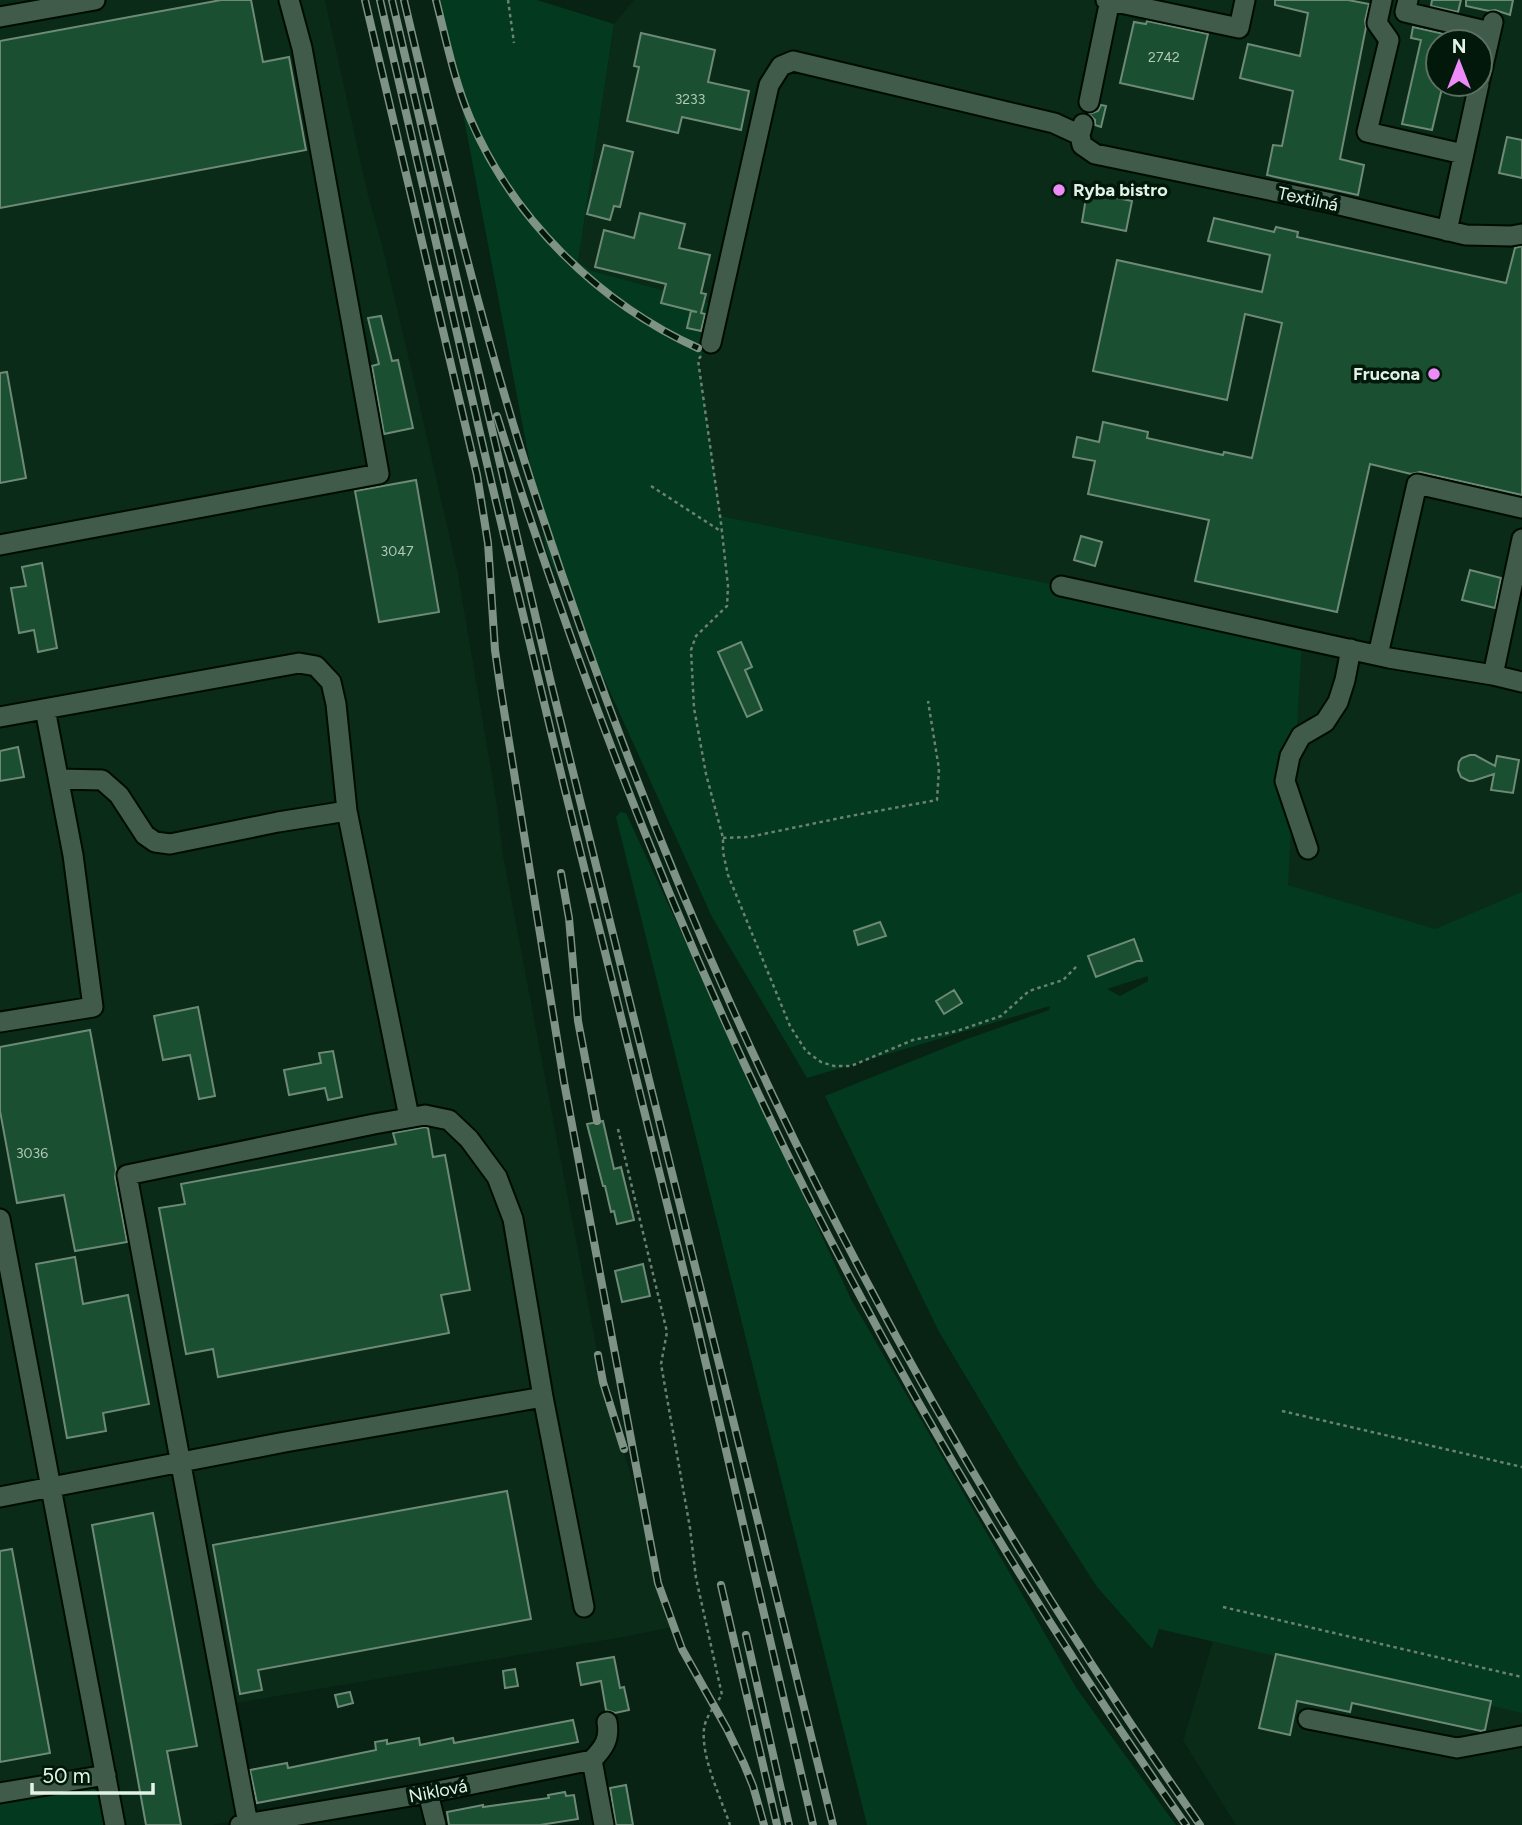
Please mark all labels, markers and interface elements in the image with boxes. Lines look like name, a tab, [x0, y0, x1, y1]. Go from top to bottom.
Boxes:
north arrow	[1424, 28, 1494, 98]
text: N	[1452, 35, 1466, 58]
house number: 2742	[1148, 49, 1180, 66]
house number: 3233	[675, 91, 705, 108]
place label: Ryba bistro	[1073, 179, 1168, 201]
marker: Ryba bistro	[1051, 182, 1067, 198]
street label: Textilná	[1276, 182, 1340, 216]
place label: Frucona	[1353, 363, 1420, 385]
marker: Frucona	[1426, 366, 1442, 382]
house number: 3047	[381, 543, 414, 560]
house number: 3036	[16, 1145, 48, 1162]
scale bar	[32, 1752, 152, 1796]
text: 50 m	[42, 1763, 91, 1788]
street label: Niklová	[407, 1775, 469, 1807]

